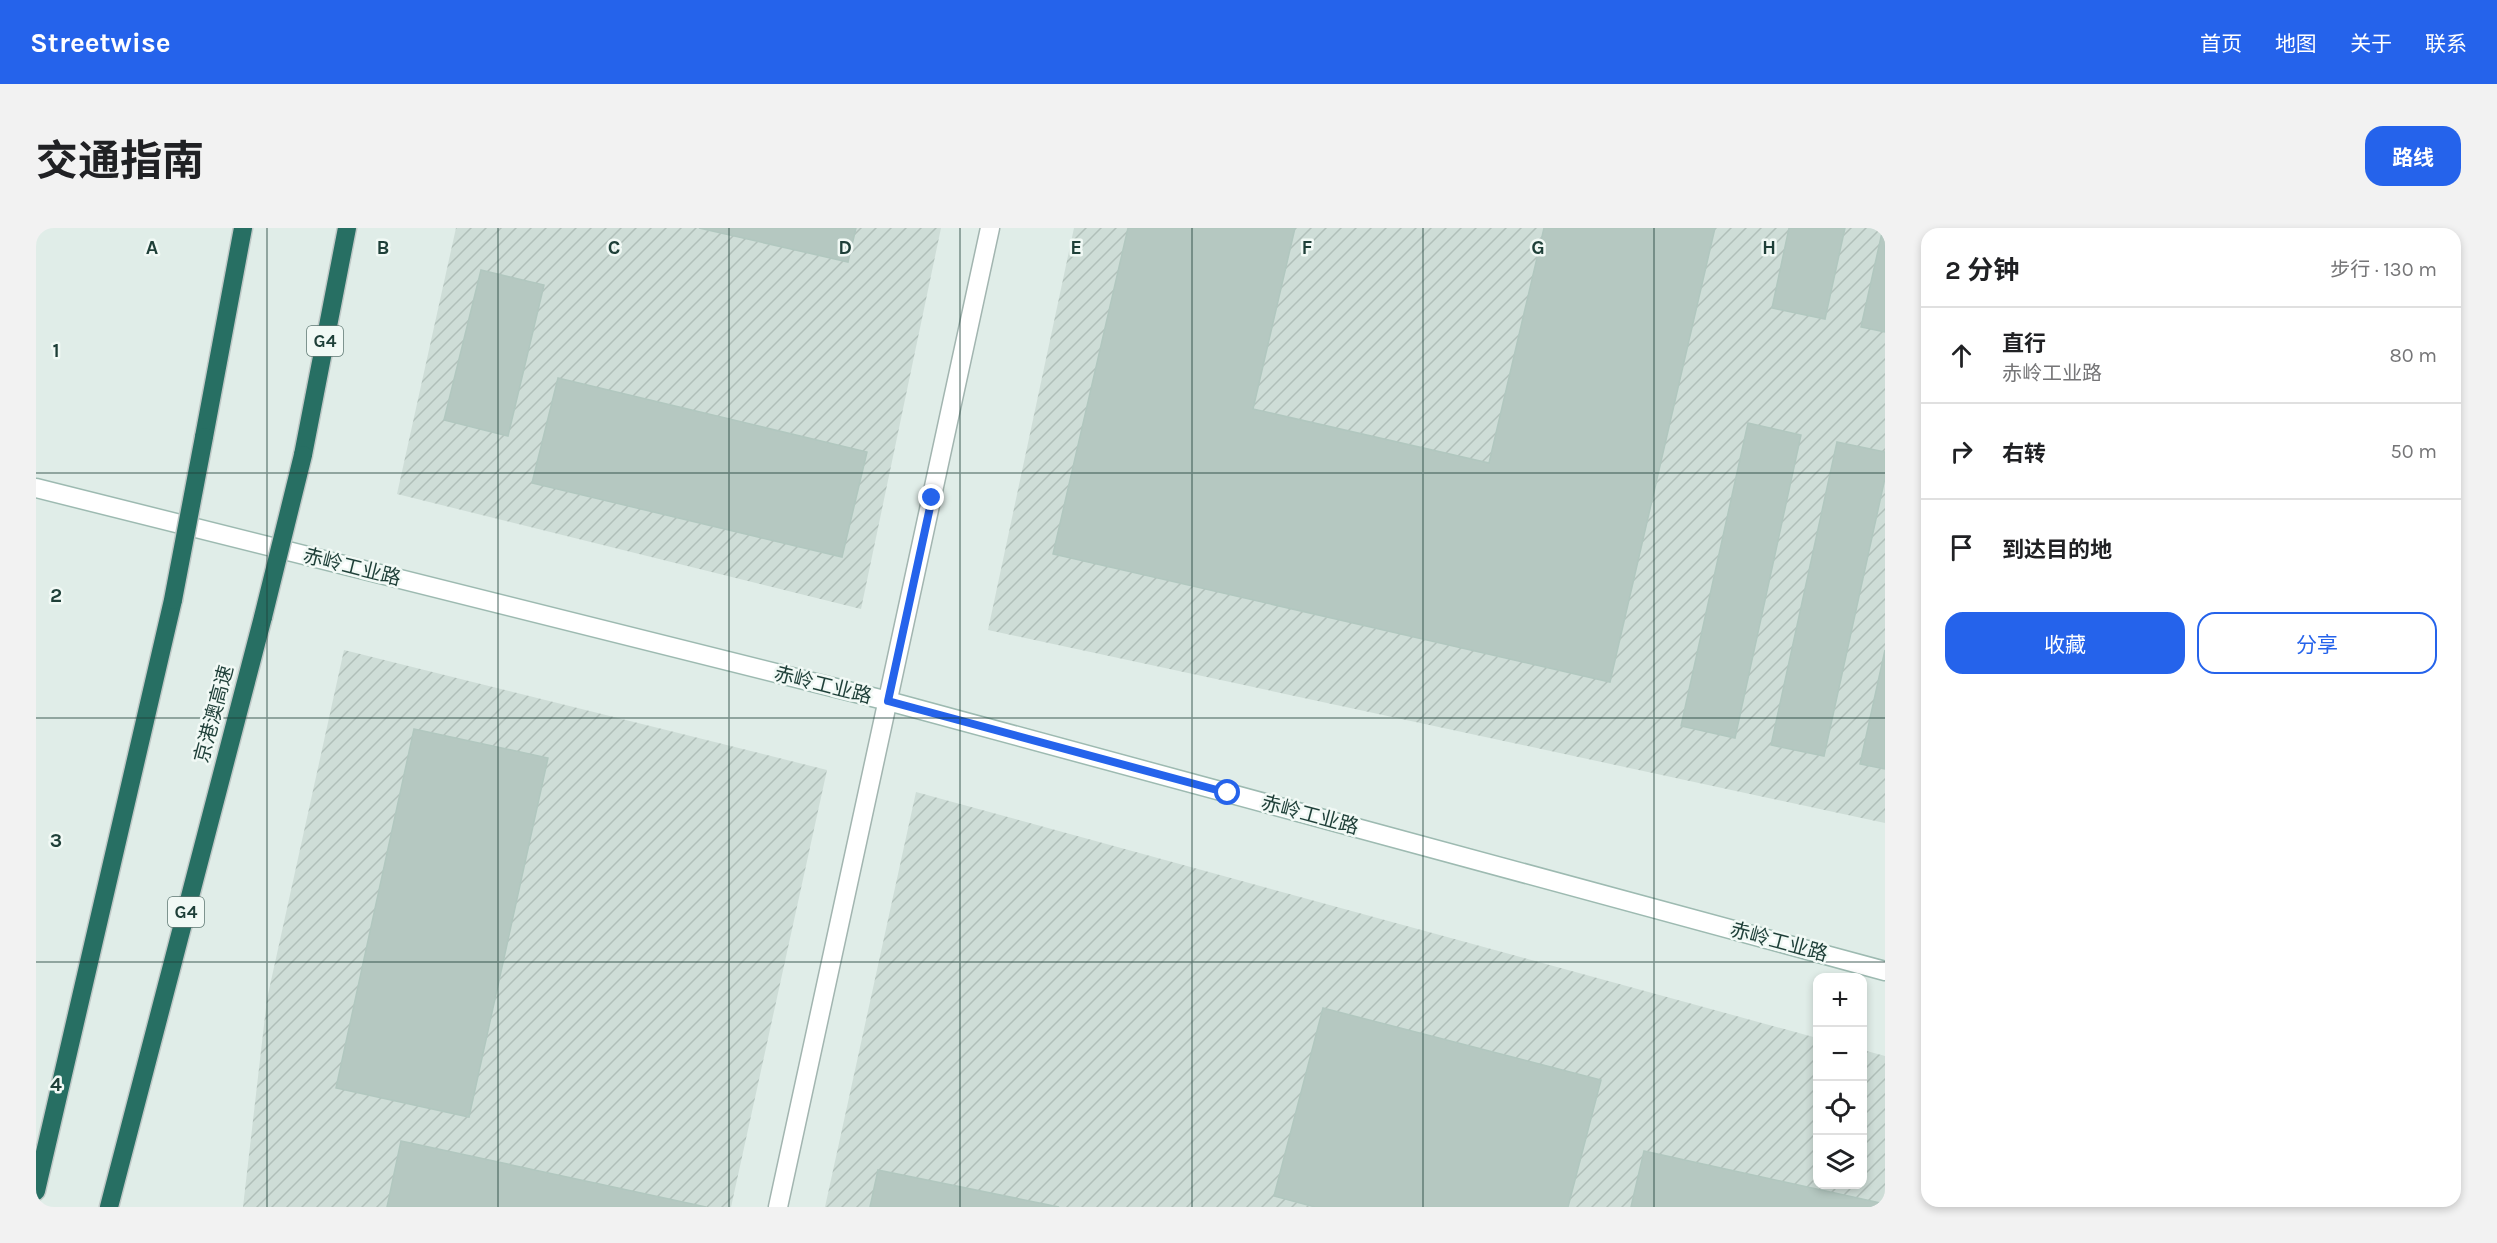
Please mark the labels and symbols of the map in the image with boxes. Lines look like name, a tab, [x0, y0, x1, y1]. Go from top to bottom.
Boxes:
text: A	[146, 236, 159, 259]
text: B	[377, 236, 389, 259]
text: C	[608, 236, 620, 259]
text: D	[838, 236, 852, 259]
text: E	[1070, 236, 1082, 259]
text: F	[1302, 236, 1313, 259]
text: G	[1531, 236, 1545, 259]
text: H	[1762, 236, 1776, 259]
road number: G4	[307, 326, 343, 356]
text: 1	[52, 339, 60, 362]
route end	[918, 484, 944, 510]
street label: 赤岭工业路	[301, 544, 403, 590]
text: 2	[50, 584, 62, 607]
street label: 赤岭工业路	[772, 662, 874, 708]
street label: 京港澳高速	[190, 663, 238, 765]
route start	[1214, 779, 1240, 805]
street label: 赤岭工业路	[1259, 791, 1361, 839]
text: 3	[50, 829, 62, 852]
road number: G4	[168, 897, 204, 927]
street label: 赤岭工业路	[1728, 918, 1830, 966]
text: 4	[50, 1073, 62, 1096]

